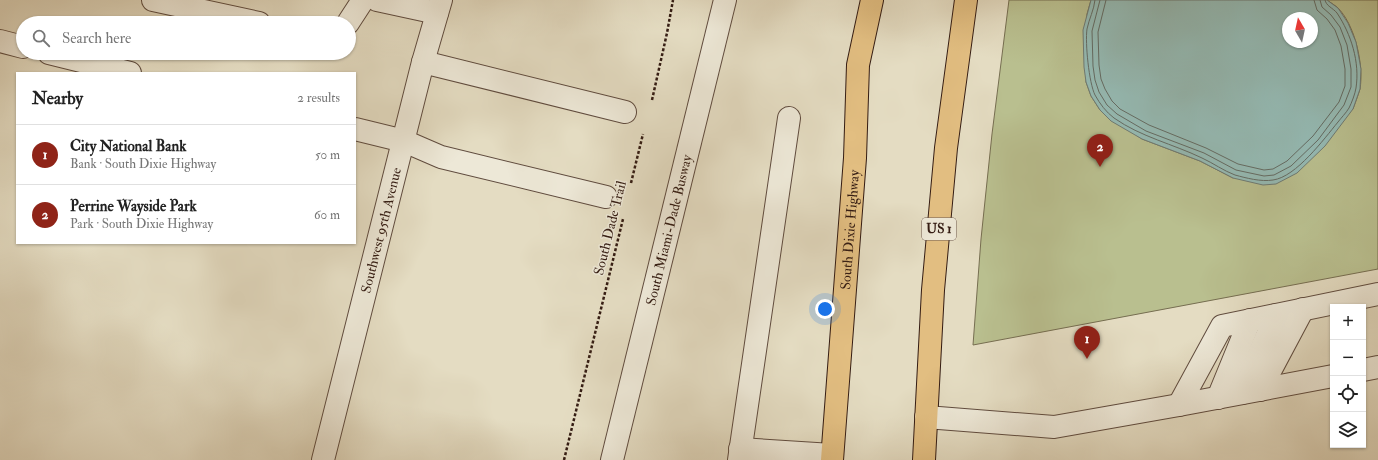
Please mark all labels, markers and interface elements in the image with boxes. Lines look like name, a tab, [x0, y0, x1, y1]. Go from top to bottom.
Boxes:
north arrow	[1282, 12, 1318, 48]
search box	[16, 16, 356, 60]
icon: search	[30, 27, 52, 49]
text: Search here	[62, 29, 131, 48]
text: Nearby	[32, 88, 83, 109]
text: 2 results	[297, 90, 340, 106]
pin: 2	[1087, 134, 1113, 167]
text: City National Bank	[70, 137, 186, 156]
text: 1	[43, 147, 47, 163]
text: 50 m	[315, 147, 340, 163]
street label: South Miami-Dade Busway	[642, 152, 696, 307]
text: Bank · South Dixie Highway	[70, 156, 216, 172]
street label: Southwest 95th Avenue	[357, 165, 405, 295]
street label: South Dixie Highway	[837, 168, 864, 290]
street label: South Dade Trail	[590, 179, 630, 277]
text: Perrine Wayside Park	[70, 197, 197, 216]
text: 2	[42, 207, 48, 223]
text: 60 m	[314, 207, 340, 223]
text: Park · South Dixie Highway	[70, 216, 213, 232]
road number: US 1	[922, 218, 956, 240]
your location	[815, 299, 835, 319]
map controls	[1330, 304, 1366, 448]
button: +	[1330, 304, 1366, 340]
pin: 1	[1074, 326, 1100, 359]
button: −	[1330, 340, 1366, 376]
button: locate	[1330, 376, 1366, 412]
button: layers	[1330, 412, 1366, 448]

